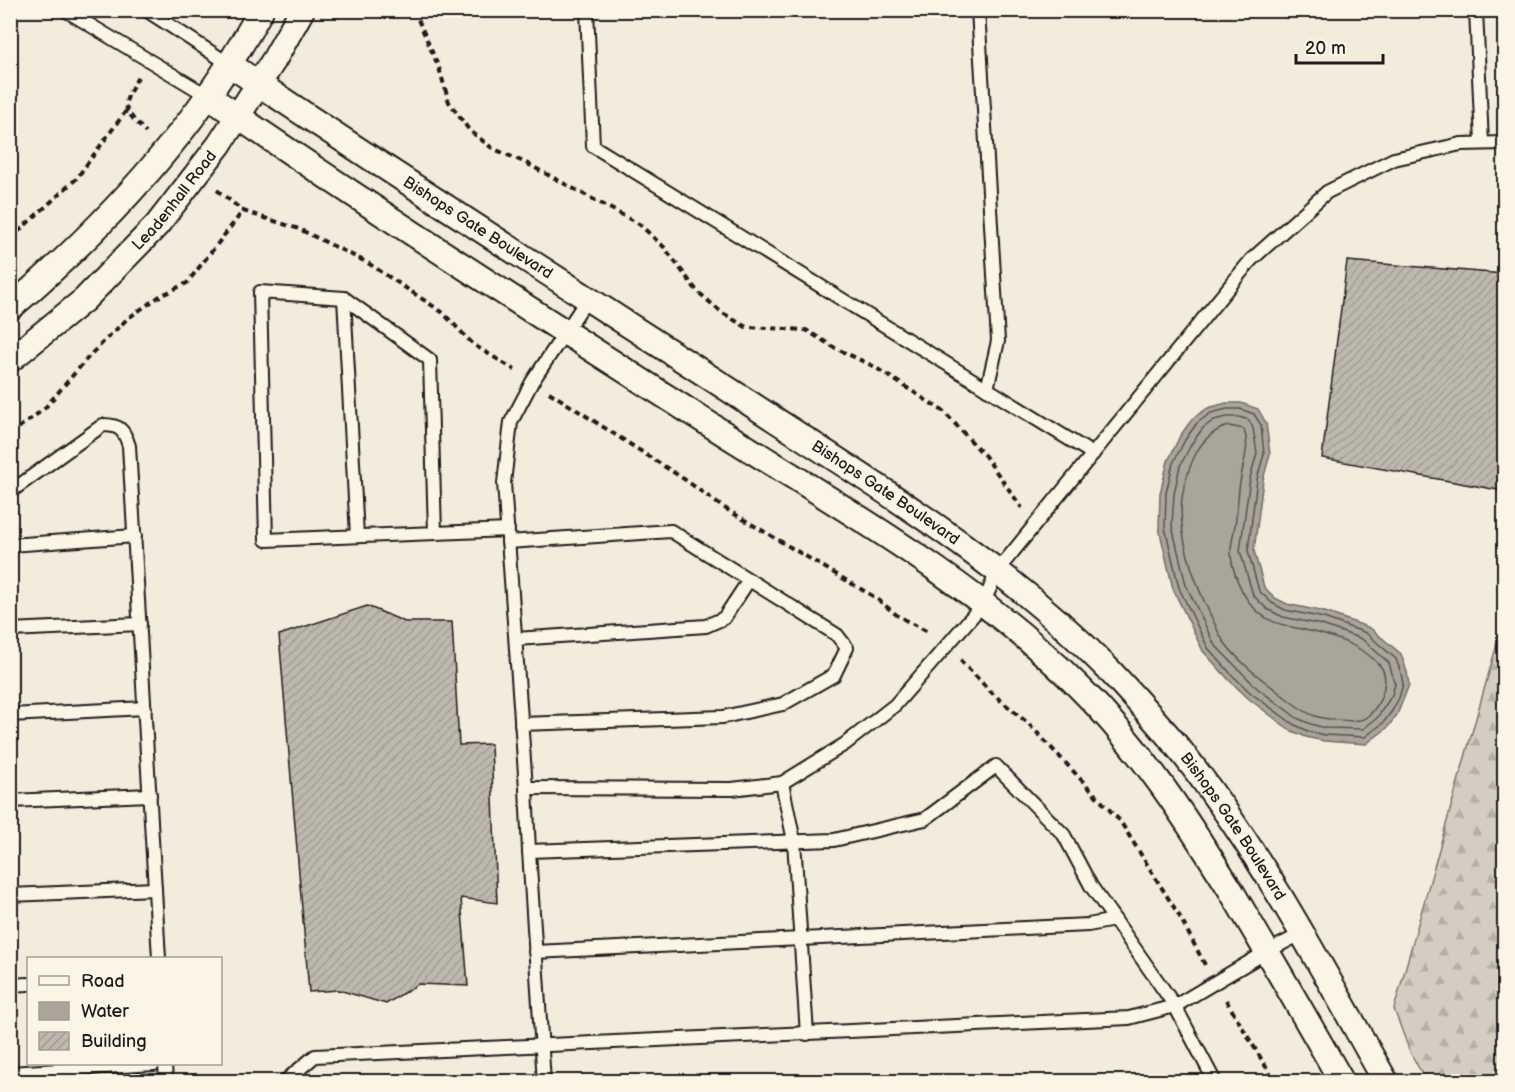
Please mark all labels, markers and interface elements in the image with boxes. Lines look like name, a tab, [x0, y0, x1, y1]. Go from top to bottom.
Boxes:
scale bar	[1296, 27, 1383, 65]
text: 20 m	[1305, 38, 1346, 59]
street label: Leadenhall Road	[128, 147, 221, 254]
street label: Bishops Gate Boulevard	[400, 172, 556, 283]
street label: Bishops Gate Boulevard	[808, 436, 963, 549]
street label: Bishops Gate Boulevard	[1176, 749, 1290, 904]
legend	[27, 957, 222, 1065]
text: Road	[81, 971, 125, 992]
text: Water	[81, 1001, 129, 1022]
text: Building	[81, 1031, 147, 1052]

